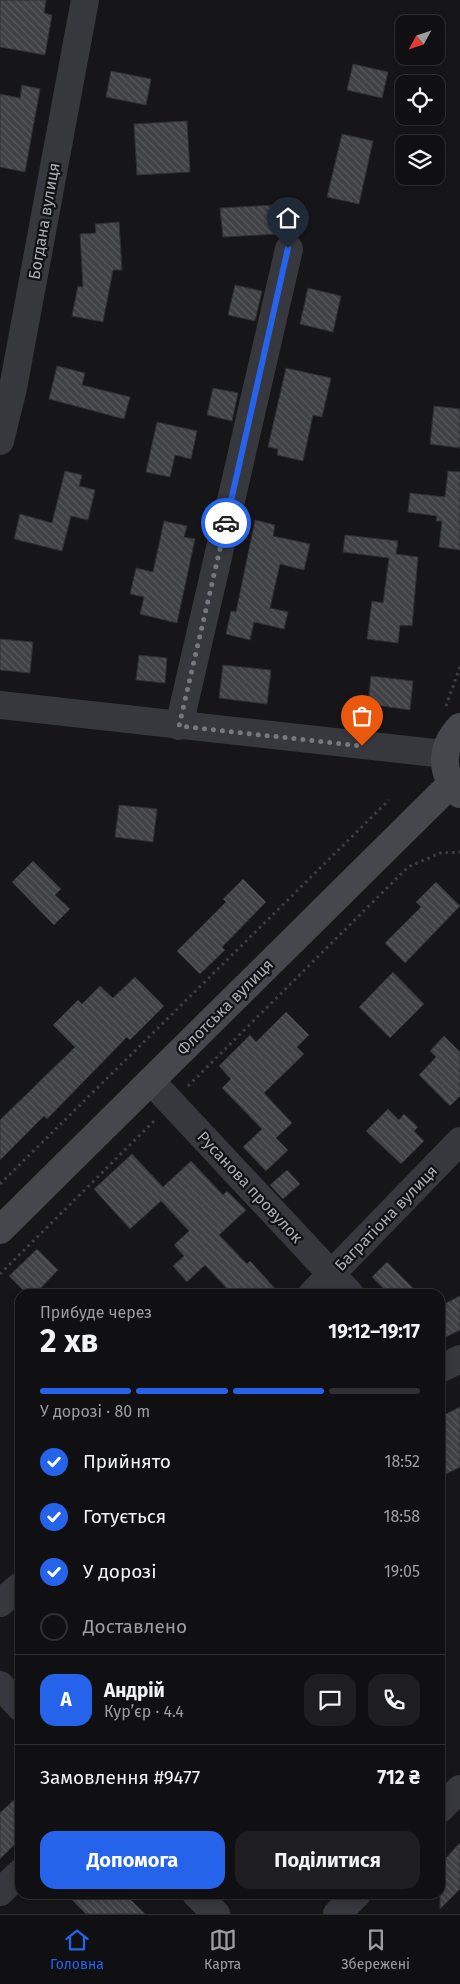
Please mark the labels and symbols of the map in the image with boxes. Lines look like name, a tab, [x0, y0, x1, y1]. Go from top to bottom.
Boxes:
north arrow	[395, 15, 445, 65]
street label: Богдана вулиця	[24, 161, 64, 281]
pin	[267, 197, 309, 248]
courier	[201, 498, 251, 548]
pin	[341, 695, 383, 746]
street label: Флотська вулиця	[173, 955, 277, 1059]
street label: Русанова провулок	[193, 1127, 307, 1247]
street label: Багратіона вулиця	[331, 1161, 441, 1275]

